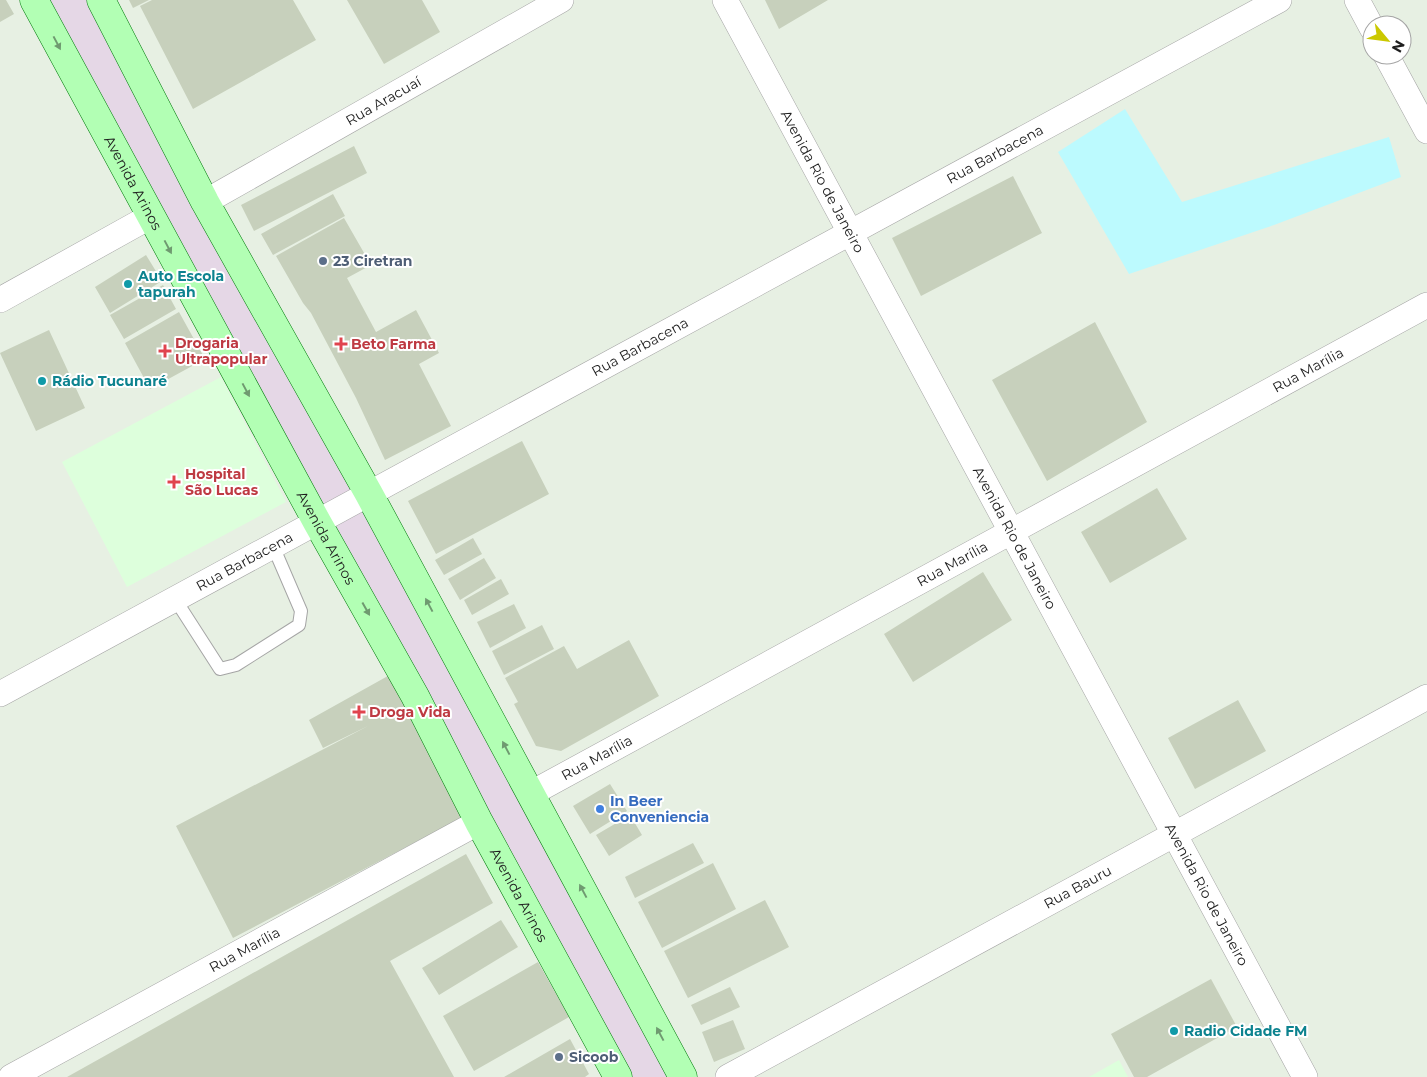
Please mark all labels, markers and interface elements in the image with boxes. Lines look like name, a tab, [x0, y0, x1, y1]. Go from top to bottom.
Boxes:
north arrow	[1362, 15, 1412, 65]
one-way arrow	[53, 36, 62, 50]
text: N	[1388, 37, 1409, 56]
street label: Rua Aracuaí	[342, 72, 425, 129]
street label: Avenida Rio de Janeiro	[777, 107, 869, 256]
street label: Rua Barbacena	[943, 121, 1047, 188]
street label: Avenida Arinos	[100, 133, 166, 233]
one-way arrow	[164, 240, 172, 255]
place label: 23 Ciretran	[333, 252, 413, 270]
marker: 23 Ciretran	[317, 255, 329, 267]
place label: Auto Escola tapurah	[137, 267, 224, 301]
marker: Auto Escola tapurah	[122, 278, 134, 290]
street label: Rua Barbacena	[588, 313, 691, 380]
place label: Drogaria Ultrapopular	[175, 334, 267, 368]
place label: Beto Farma	[351, 335, 436, 353]
marker: Beto Farma	[335, 338, 347, 350]
street label: Rua Marília	[1269, 343, 1347, 397]
marker: Drogaria Ultrapopular	[159, 345, 171, 357]
place label: Rádio Tucunaré	[52, 372, 167, 390]
marker: Rádio Tucunaré	[36, 375, 48, 387]
one-way arrow	[241, 383, 250, 397]
street label: Avenida Rio de Janeiro	[969, 463, 1061, 613]
place label: Hospital São Lucas	[185, 465, 259, 499]
marker: Hospital São Lucas	[167, 475, 181, 489]
street label: Avenida Arinos	[293, 488, 360, 588]
street label: Rua Barbacena	[193, 528, 296, 595]
street label: Rua Marília	[914, 537, 991, 590]
one-way arrow	[425, 597, 433, 612]
one-way arrow	[362, 602, 370, 617]
place label: Droga Vida	[369, 703, 451, 721]
marker: Droga Vida	[353, 706, 365, 718]
street label: Rua Marília	[558, 731, 635, 784]
one-way arrow	[502, 740, 510, 755]
place label: In Beer Conveniencia	[610, 792, 709, 826]
marker: In Beer Conveniencia	[594, 803, 606, 815]
street label: Avenida Rio de Janeiro	[1161, 820, 1253, 969]
street label: Avenida Arinos	[486, 845, 552, 945]
street label: Rua Bauru	[1041, 861, 1115, 913]
one-way arrow	[579, 884, 587, 898]
street label: Rua Marília	[206, 923, 283, 976]
place label: Radio Cidade FM	[1184, 1022, 1307, 1040]
marker: Radio Cidade FM	[1168, 1025, 1180, 1037]
one-way arrow	[655, 1027, 664, 1041]
place label: Sicoob	[569, 1048, 619, 1066]
marker: Sicoob	[553, 1051, 565, 1063]

